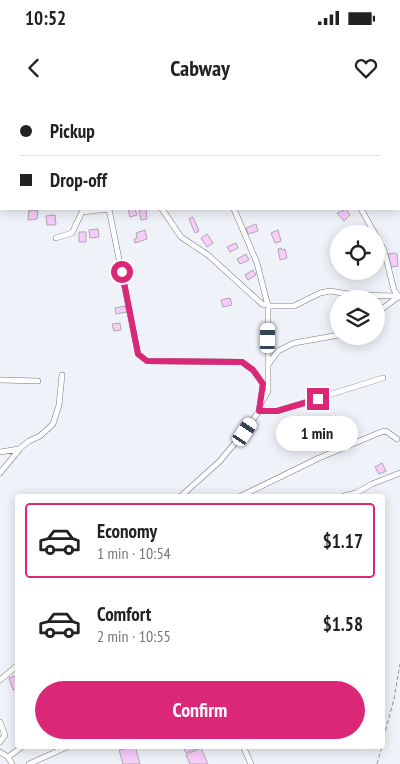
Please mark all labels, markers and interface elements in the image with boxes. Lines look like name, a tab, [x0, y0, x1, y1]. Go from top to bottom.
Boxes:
text: 10:52	[25, 6, 66, 30]
icon: back	[20, 54, 48, 82]
text: Cabway	[170, 54, 230, 82]
icon: heart	[352, 54, 380, 82]
text: Pickup	[50, 119, 95, 143]
text: Drop-off	[50, 168, 107, 192]
map controls	[330, 225, 385, 345]
button: locate	[330, 225, 385, 280]
route start	[111, 261, 133, 283]
button: layers	[330, 290, 385, 345]
car	[260, 323, 275, 353]
route end	[307, 388, 329, 410]
car	[230, 415, 259, 449]
callout: 1 min	[277, 416, 359, 452]
text: 1 min	[301, 423, 333, 443]
icon: car	[37, 518, 82, 563]
text: Economy	[97, 519, 157, 543]
text: $1.17	[323, 529, 363, 553]
text: 1 min · 10:54	[97, 543, 171, 563]
icon: car	[37, 601, 82, 646]
text: Comfort	[97, 602, 151, 626]
text: $1.58	[323, 612, 363, 636]
text: 2 min · 10:55	[97, 626, 171, 646]
button: Confirm	[35, 681, 365, 739]

